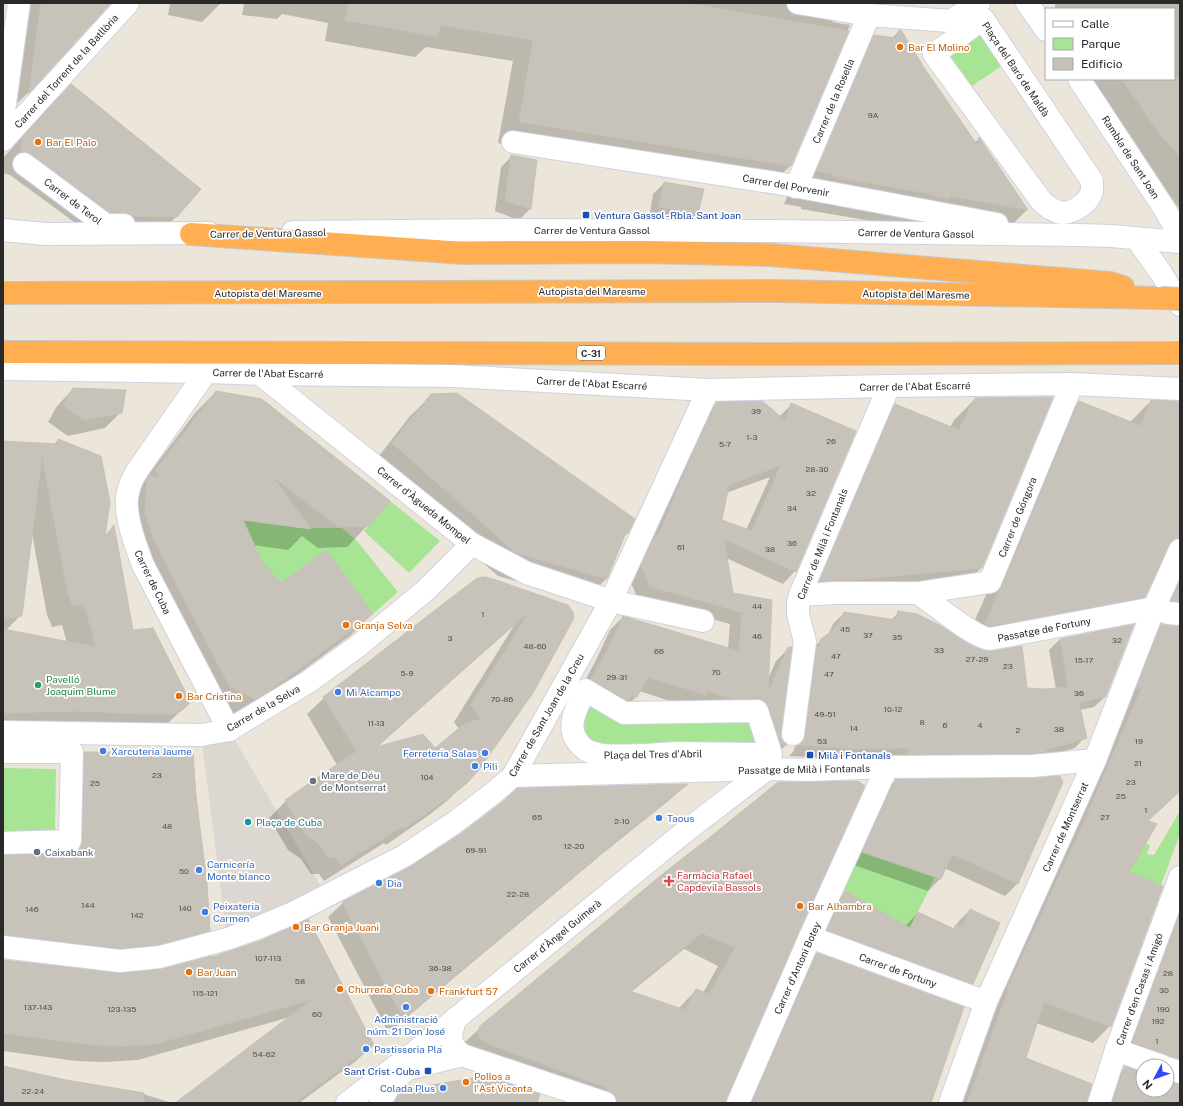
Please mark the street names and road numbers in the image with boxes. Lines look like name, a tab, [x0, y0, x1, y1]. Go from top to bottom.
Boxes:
street label: Carrer del Torrent de la Batllòria	[12, 12, 120, 130]
street label: Plaça del Baró de Maldà	[980, 19, 1052, 119]
street label: Carrer de la Rosella	[810, 57, 856, 145]
street label: Rambla de Sant Joan	[1100, 113, 1162, 201]
street label: Carrer del Porvenir	[742, 171, 830, 199]
street label: Carrer de Terol	[42, 175, 104, 227]
street label: Carrer de Ventura Gassol	[534, 224, 650, 236]
street label: Carrer de Ventura Gassol	[210, 226, 326, 240]
street label: Carrer de Ventura Gassol	[858, 226, 974, 240]
street label: Autopista del Maresme	[538, 285, 646, 297]
street label: Autopista del Maresme	[214, 287, 322, 299]
street label: Autopista del Maresme	[862, 287, 970, 301]
road number: C-31	[577, 346, 605, 360]
street label: Carrer de l'Abat Escarré	[212, 366, 324, 380]
street label: Carrer de l'Abat Escarré	[536, 374, 648, 392]
street label: Carrer de l'Abat Escarré	[859, 379, 971, 393]
street label: Carrer d'Àgueda Mompel	[375, 464, 473, 546]
street label: Carrer de Góngora	[995, 475, 1039, 559]
street label: Carrer de Milà i Fontanals	[794, 487, 850, 601]
street label: Carrer de Cuba	[132, 548, 174, 616]
street label: Passatge de Fortuny	[996, 614, 1092, 644]
street label: Carrer de Sant Joan de la Creu	[506, 651, 586, 779]
street label: Carrer de la Selva	[224, 682, 302, 734]
street label: Plaça del Tres d'Abril	[604, 747, 702, 761]
street label: Passatge de Milà i Fontanals	[738, 762, 870, 776]
street label: Carrer de Montserrat	[1040, 780, 1090, 874]
street label: Carrer d'Àngel Guimerà	[511, 897, 603, 975]
street label: Carrer d'Antoni Botey	[771, 919, 823, 1016]
street label: Carrer d'en Casas i Amigó	[1113, 931, 1165, 1047]
street label: Carrer de Fortuny	[858, 950, 939, 990]

